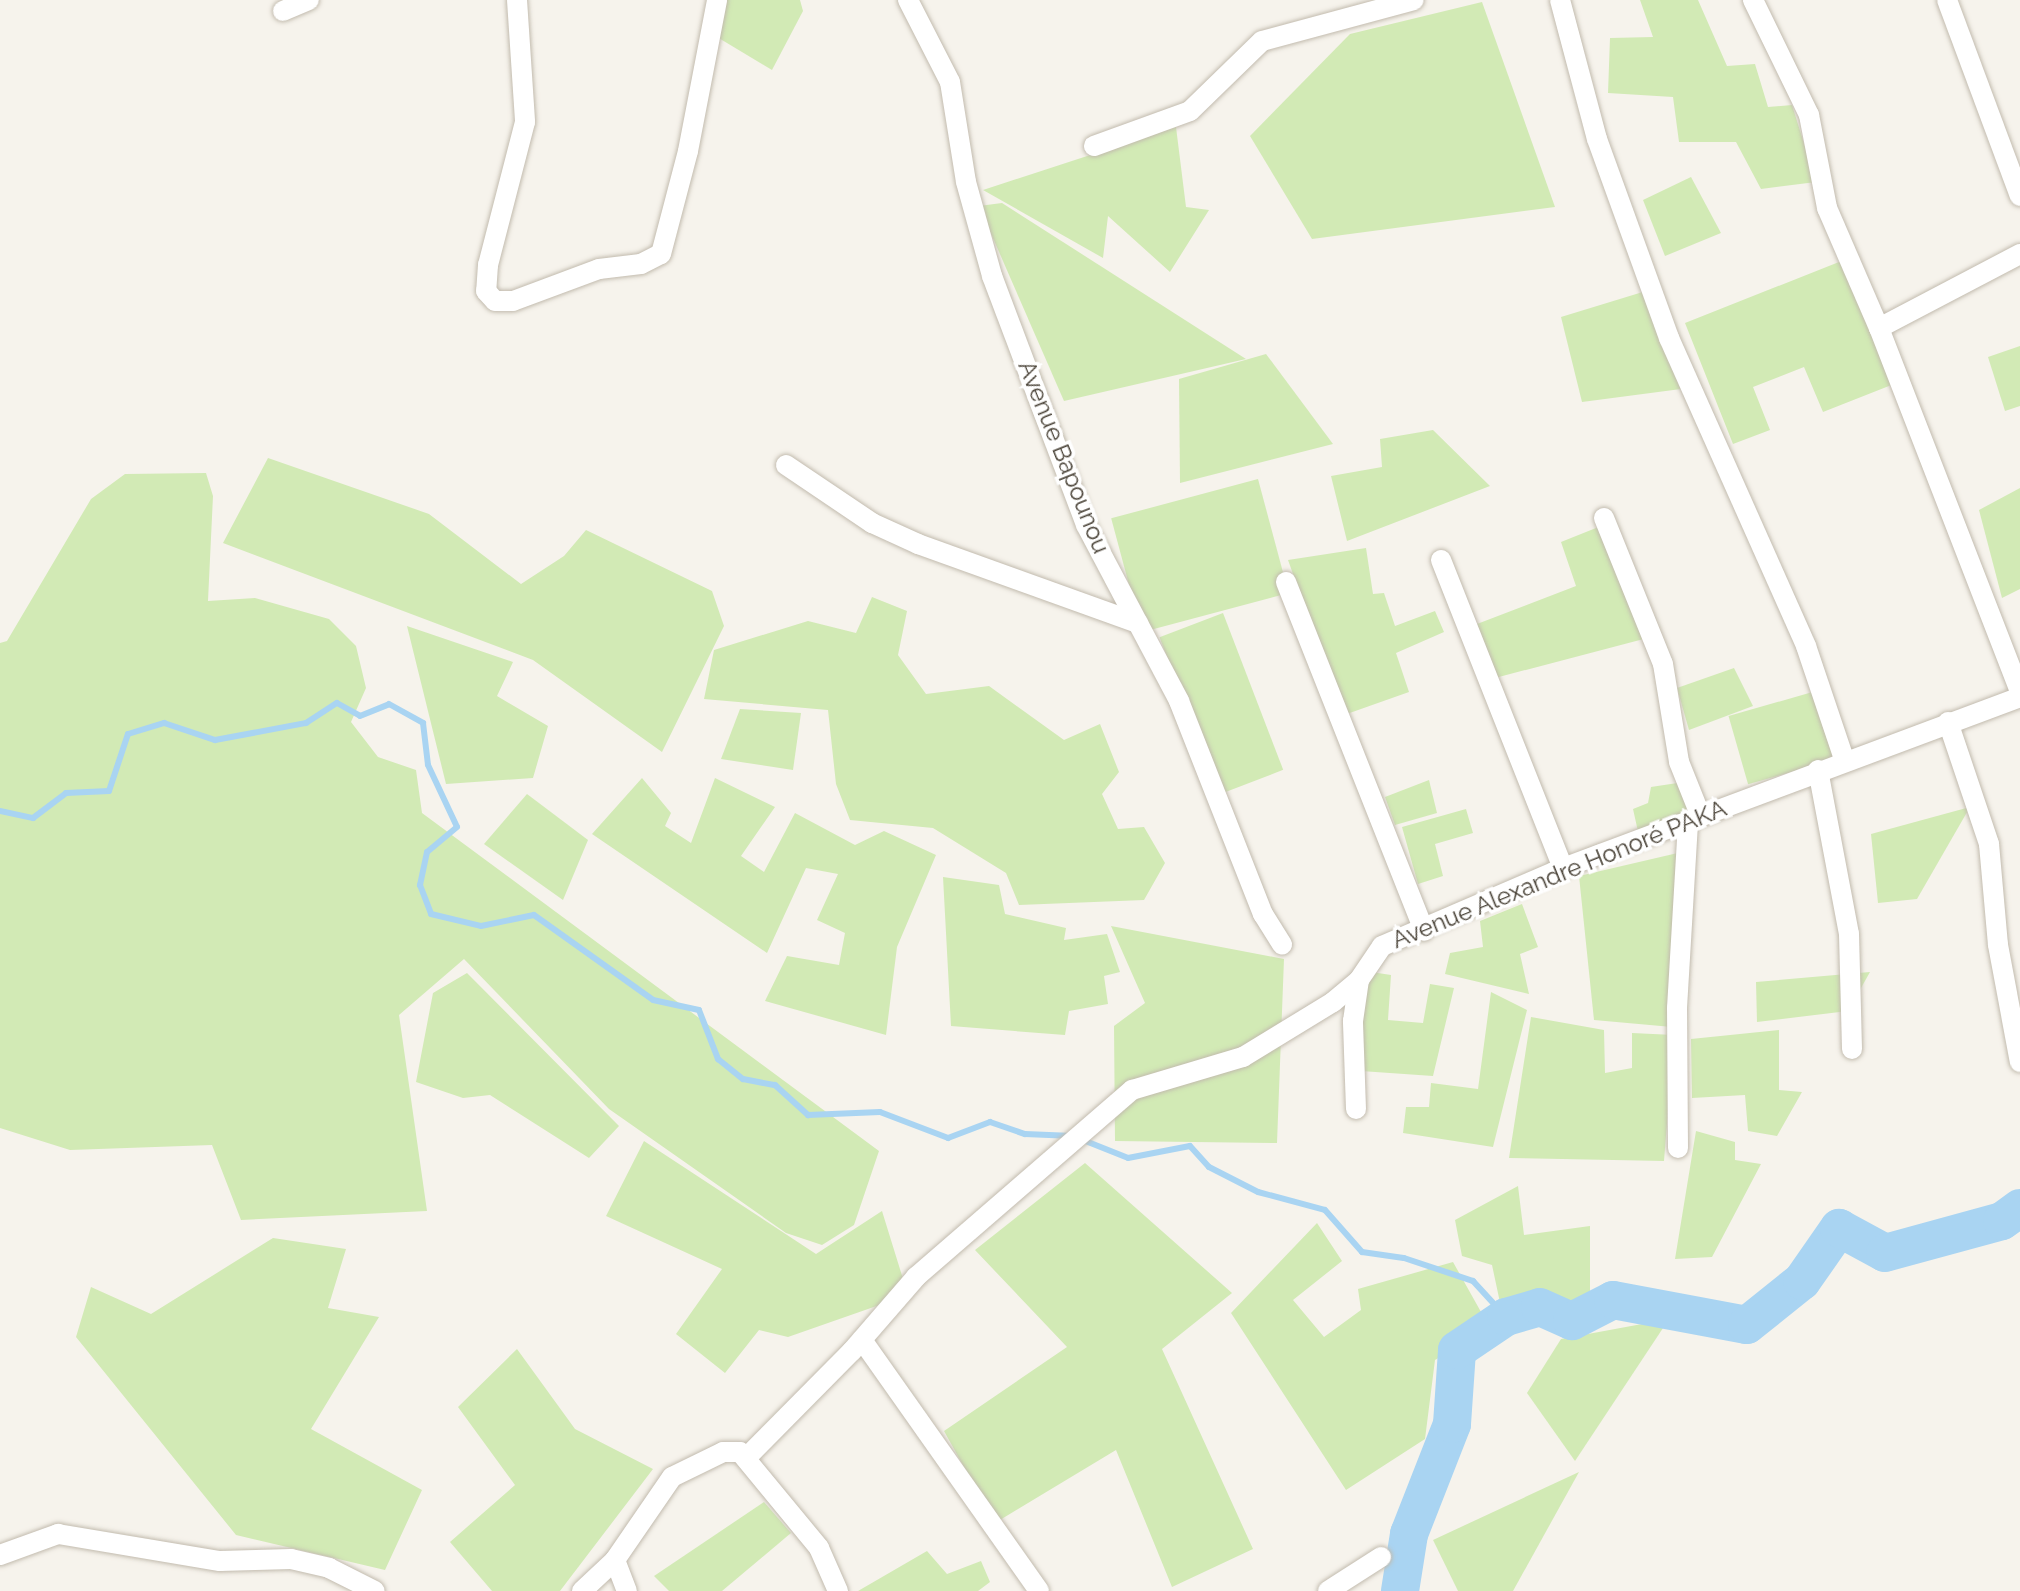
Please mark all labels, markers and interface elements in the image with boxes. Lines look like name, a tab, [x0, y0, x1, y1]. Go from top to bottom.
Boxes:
street label: Avenue Bapounou	[1012, 356, 1116, 558]
street label: Avenue Alexandre Honoré PAKA	[1387, 793, 1731, 955]

